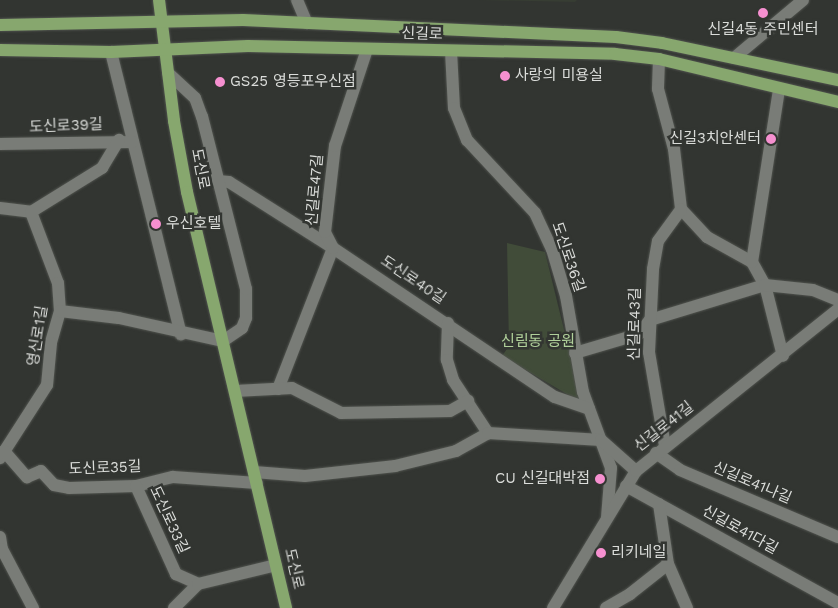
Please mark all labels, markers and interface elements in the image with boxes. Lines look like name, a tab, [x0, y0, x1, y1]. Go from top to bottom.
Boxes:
marker: 신길4동 주민센터	[757, 7, 769, 19]
place label: 신길4동 주민센터	[708, 21, 818, 39]
street label: 신길로	[401, 24, 443, 44]
place label: 사랑의 미용실	[515, 67, 603, 85]
marker: 사랑의 미용실	[499, 70, 511, 82]
place label: GS25 영등포우신점	[230, 73, 356, 91]
marker: GS25 영등포우신점	[214, 76, 226, 88]
street label: 도신로39길	[29, 116, 103, 136]
place label: 신길3치안센터	[669, 130, 761, 148]
marker: 신길3치안센터	[765, 133, 777, 145]
street label: 도신로	[187, 147, 213, 191]
street label: 신길로47길	[303, 153, 327, 227]
place label: 우신호텔	[166, 215, 221, 233]
marker: 우신호텔	[150, 218, 162, 230]
street label: 도신로36길	[548, 220, 588, 294]
street label: 도신로40길	[377, 252, 449, 308]
street label: 신길로43길	[625, 287, 645, 361]
street label: 영신로1길	[24, 304, 52, 368]
park label: 신림동 공원	[501, 333, 575, 351]
street label: 신길로41길	[631, 398, 697, 456]
street label: 도신로35길	[68, 458, 142, 478]
street label: 신길로41나길	[710, 458, 794, 508]
place label: CU 신길대박점	[495, 470, 590, 488]
marker: CU 신길대박점	[594, 473, 606, 485]
street label: 도신로33길	[145, 483, 193, 557]
street label: 신길로41다길	[699, 502, 781, 558]
place label: 리키네일	[611, 544, 666, 562]
street label: 도신로	[281, 547, 307, 591]
marker: 리키네일	[595, 547, 607, 559]

